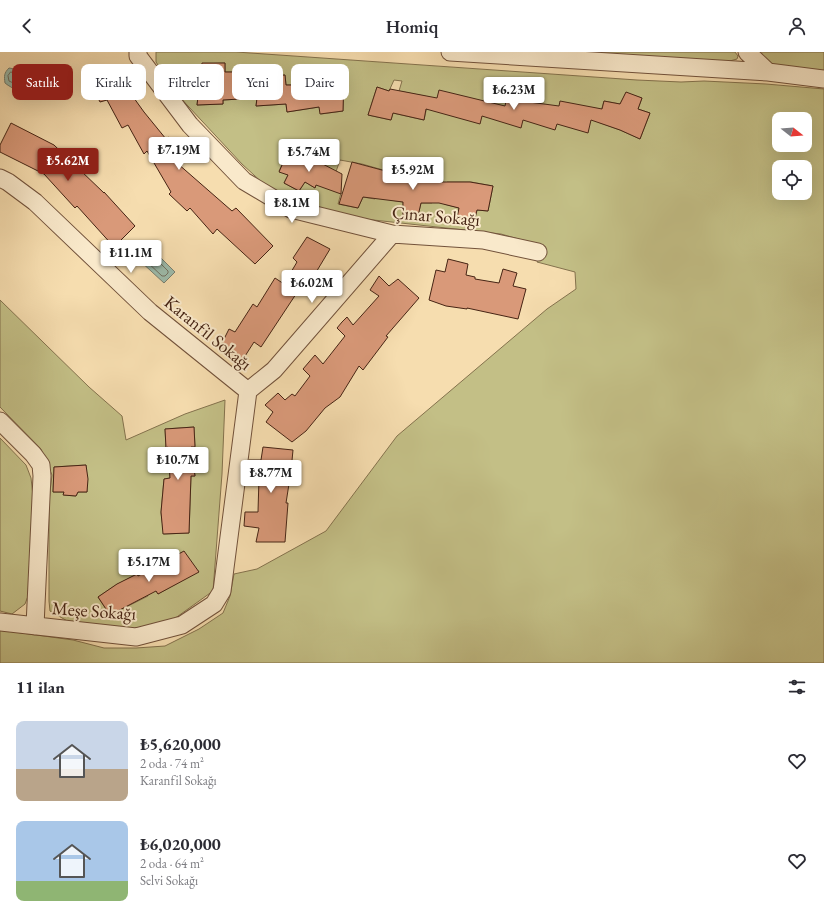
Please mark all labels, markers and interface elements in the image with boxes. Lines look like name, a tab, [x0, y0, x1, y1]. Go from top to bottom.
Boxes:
icon: back	[16, 15, 38, 37]
text: Homiq	[386, 15, 438, 38]
icon: person	[786, 15, 808, 37]
chip: Satılık	[12, 64, 73, 100]
chip: Kiralık	[81, 64, 146, 100]
chip: Filtreler	[154, 64, 224, 100]
chip: Yeni	[232, 64, 283, 100]
chip: Daire	[291, 64, 349, 100]
pin: ₺6.23M	[481, 77, 547, 111]
text: ₺6.23M	[493, 81, 535, 98]
north arrow	[772, 112, 812, 152]
map controls	[772, 112, 812, 200]
pin: ₺7.19M	[146, 137, 212, 171]
pin: ₺5.74M	[276, 139, 342, 173]
text: ₺7.19M	[158, 141, 200, 158]
text: ₺5.74M	[288, 143, 330, 160]
pin: ₺5.62M	[35, 148, 101, 182]
text: ₺5.62M	[47, 152, 89, 169]
pin: ₺5.92M	[380, 157, 446, 191]
button: locate	[772, 160, 812, 200]
text: ₺5.92M	[392, 161, 434, 178]
pin: ₺8.1M	[264, 190, 320, 224]
text: ₺8.1M	[274, 194, 310, 211]
street label: Çınar Sokağı	[391, 200, 482, 231]
pin: ₺11.1M	[98, 240, 164, 274]
text: ₺11.1M	[110, 244, 152, 261]
pin: ₺6.02M	[279, 270, 345, 304]
text: ₺6.02M	[291, 274, 333, 291]
street label: Karanfil Sokağı	[160, 290, 257, 375]
pin: ₺10.7M	[145, 447, 211, 481]
text: ₺10.7M	[157, 451, 199, 468]
pin: ₺8.77M	[238, 460, 304, 494]
text: ₺8.77M	[250, 464, 292, 481]
pin: ₺5.17M	[116, 549, 182, 583]
text: ₺5.17M	[128, 553, 170, 570]
street label: Meşe Sokağı	[51, 596, 137, 625]
text: 11 ilan	[16, 676, 65, 698]
icon: filters	[786, 676, 808, 698]
text: ₺5,620,000	[140, 733, 221, 755]
icon: home	[48, 737, 96, 785]
icon: heart	[786, 750, 808, 772]
text: 2 oda · 74 m²	[140, 755, 204, 772]
text: Karanfil Sokağı	[140, 772, 217, 789]
text: ₺6,020,000	[140, 833, 221, 855]
icon: home	[48, 837, 96, 885]
icon: heart	[786, 850, 808, 872]
text: 2 oda · 64 m²	[140, 855, 204, 872]
text: Selvi Sokağı	[140, 872, 198, 889]

